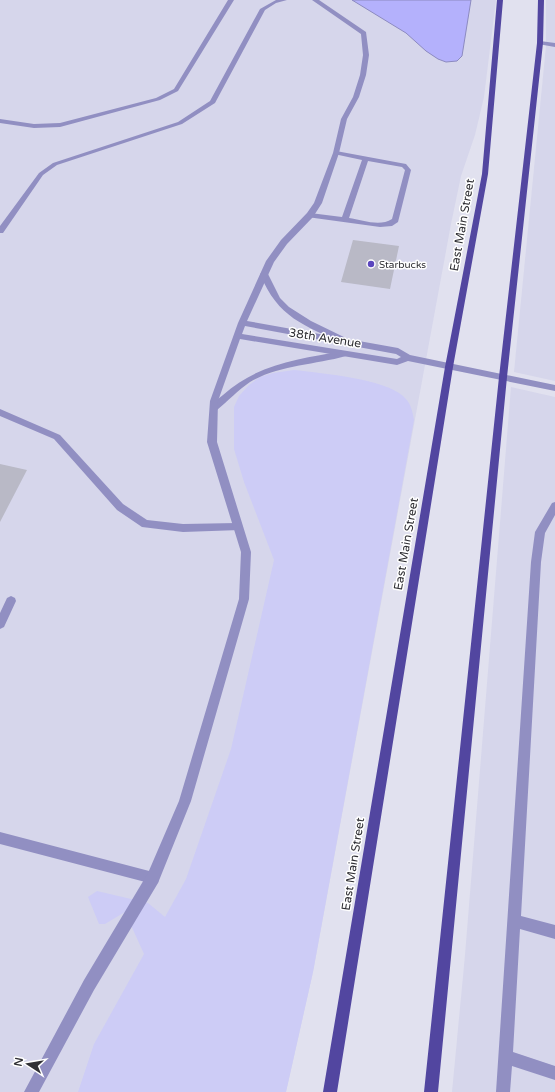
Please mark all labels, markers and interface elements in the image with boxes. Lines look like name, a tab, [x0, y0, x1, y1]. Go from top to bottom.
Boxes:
street label: East Main Street	[447, 177, 477, 272]
marker: Starbucks	[366, 259, 376, 269]
place label: Starbucks	[379, 259, 426, 271]
street label: 38th Avenue	[288, 325, 362, 351]
street label: East Main Street	[391, 496, 421, 591]
street label: East Main Street	[339, 816, 367, 911]
north arrow	[8, 1044, 48, 1084]
text: N	[11, 1056, 26, 1068]

